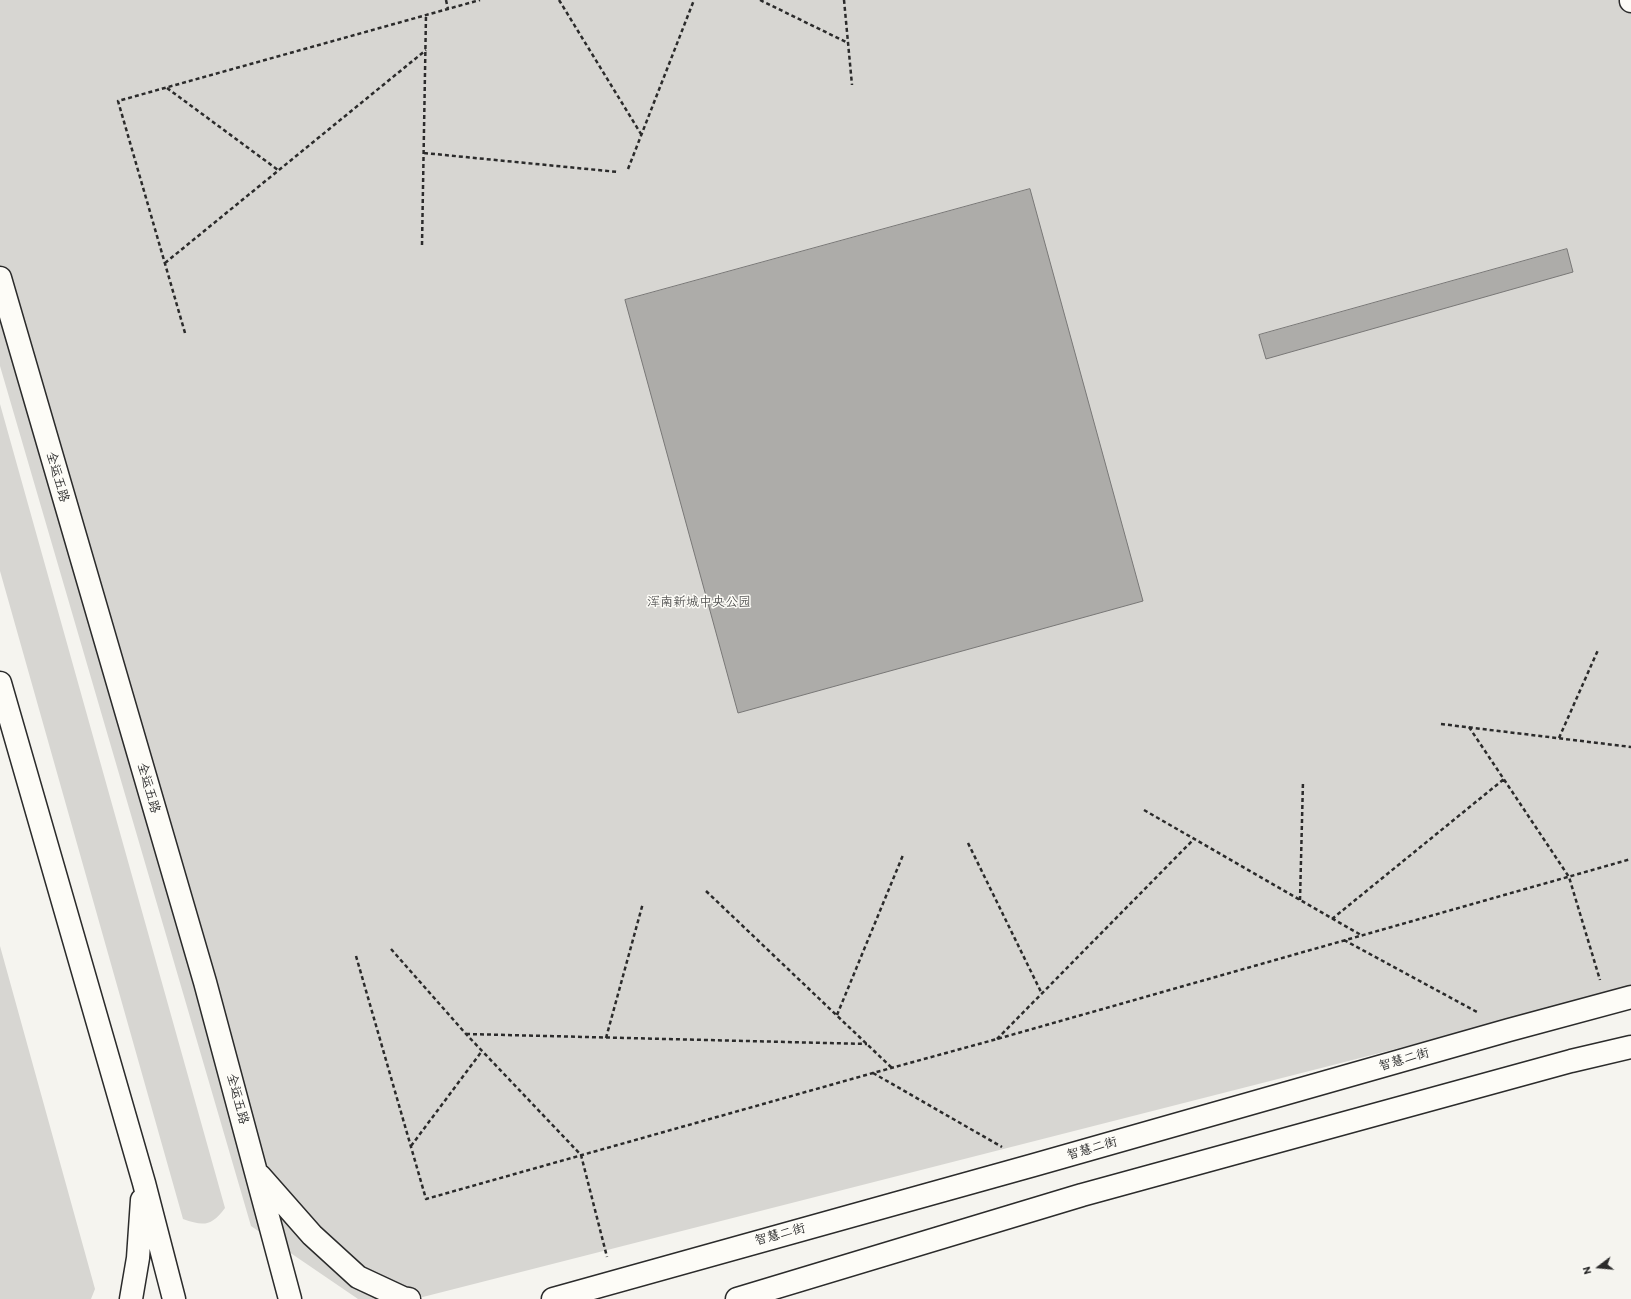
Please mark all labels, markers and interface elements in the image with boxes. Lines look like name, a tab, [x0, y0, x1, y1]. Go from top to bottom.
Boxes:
street label: 全运五路	[42, 450, 72, 504]
park label: 浑南新城中央公园	[647, 595, 751, 611]
street label: 全运五路	[133, 761, 163, 815]
street label: 智慧二街	[1377, 1045, 1431, 1075]
street label: 全运五路	[223, 1072, 251, 1126]
street label: 智慧二街	[1065, 1134, 1119, 1164]
street label: 智慧二街	[753, 1221, 807, 1249]
north arrow	[1579, 1247, 1619, 1287]
text: N	[1580, 1265, 1594, 1276]

